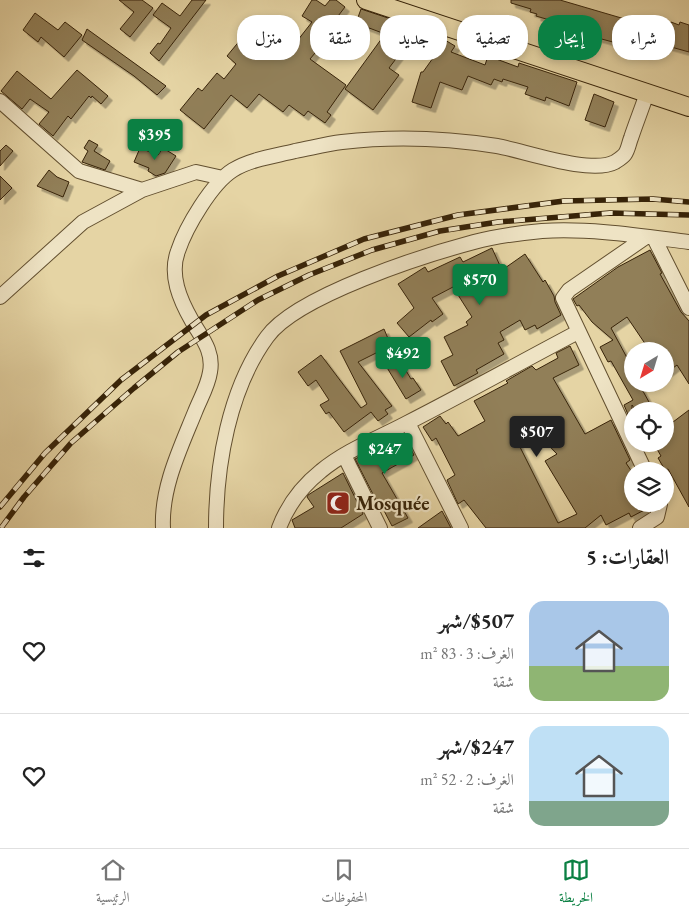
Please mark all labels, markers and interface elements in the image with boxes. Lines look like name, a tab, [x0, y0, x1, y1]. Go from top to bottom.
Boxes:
chip: منزل	[237, 15, 300, 60]
chip: شقة	[310, 15, 370, 60]
chip: جديد	[380, 15, 447, 60]
chip: تصفية	[457, 15, 528, 60]
chip: إيجار	[538, 15, 602, 60]
chip: شراء	[612, 15, 675, 60]
pin: $395	[125, 119, 185, 161]
text: $395	[139, 124, 171, 145]
pin: $570	[450, 264, 510, 306]
text: $570	[464, 269, 496, 290]
pin: $492	[373, 336, 433, 379]
text: $492	[387, 342, 419, 363]
north arrow	[624, 342, 674, 392]
map controls	[624, 342, 674, 512]
button: locate	[624, 402, 674, 452]
pin: $507	[507, 416, 567, 458]
text: $507	[521, 421, 553, 442]
pin: $247	[355, 432, 415, 475]
text: $247	[369, 438, 401, 459]
button: layers	[624, 462, 674, 512]
mosque icon: Mosquée	[325, 490, 351, 516]
place label: Mosquée	[356, 490, 430, 516]
text: العقارات: 5	[586, 543, 669, 570]
icon: filters	[20, 544, 48, 572]
text: $507/شهر	[438, 607, 514, 634]
icon: home	[569, 621, 629, 681]
icon: heart	[20, 637, 48, 665]
text: الغرف: 3 · 83 m²	[420, 643, 514, 664]
text: شقة	[493, 671, 514, 692]
text: $247/شهر	[438, 733, 514, 760]
icon: home	[569, 746, 629, 806]
icon: heart	[20, 762, 48, 790]
text: الغرف: 2 · 52 m²	[420, 769, 514, 790]
text: شقة	[493, 797, 514, 818]
tab: الرئيسية	[96, 856, 130, 911]
tab: المحفوظات	[321, 856, 367, 911]
tab: الخريطة	[559, 856, 593, 911]

